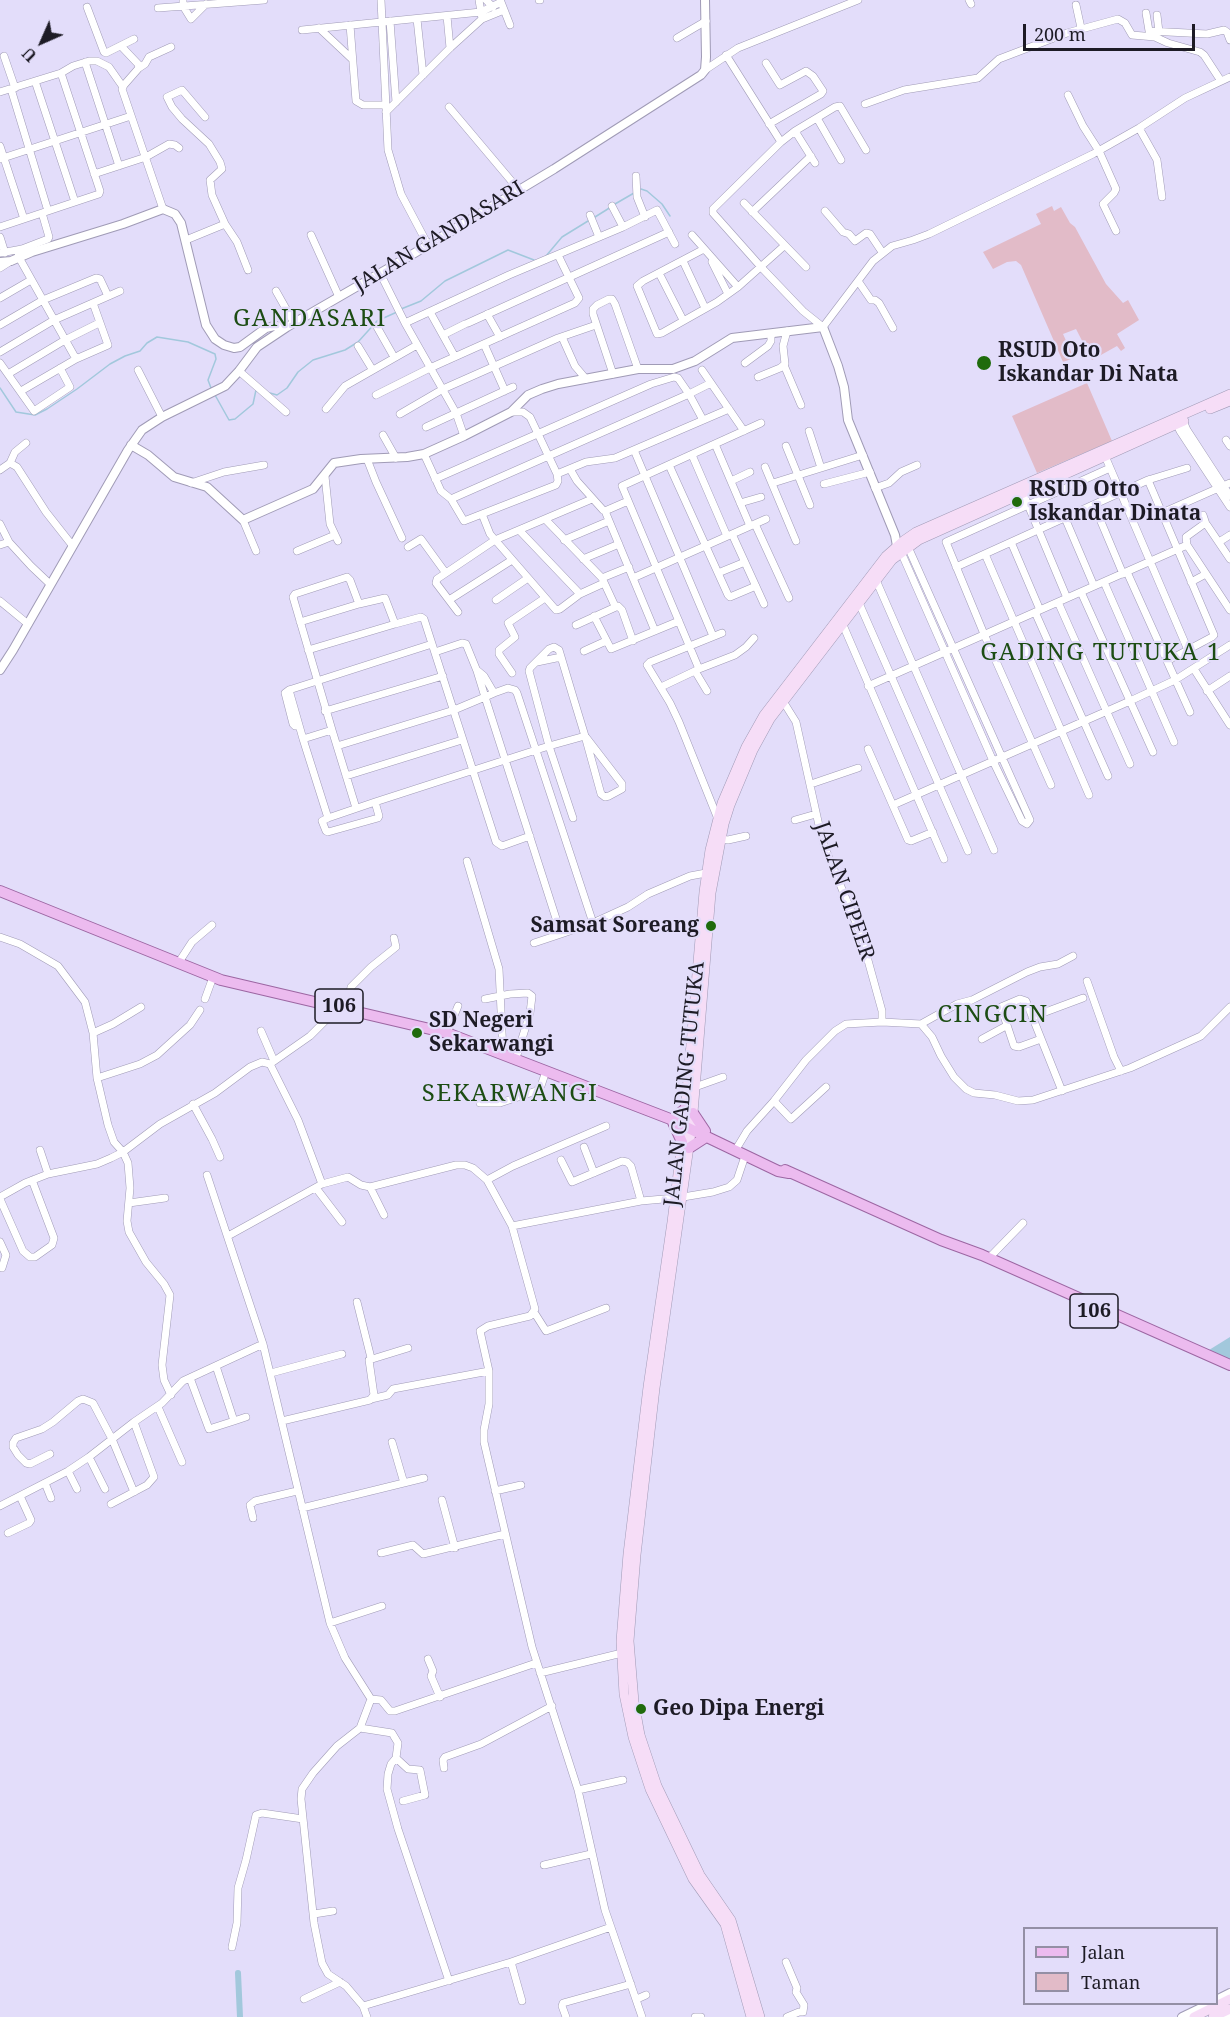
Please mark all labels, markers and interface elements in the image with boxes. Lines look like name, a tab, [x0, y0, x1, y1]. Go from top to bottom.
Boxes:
north arrow	[12, 12, 72, 72]
scale bar	[1026, 12, 1198, 50]
text: 200 m	[1034, 22, 1086, 46]
text: U	[17, 43, 41, 67]
street label: JALAN GANDASARI	[349, 176, 529, 298]
district label: GANDASARI	[233, 305, 387, 333]
place label: RSUD Oto Iskandar Di Nata	[998, 338, 1178, 388]
marker: RSUD Oto Iskandar Di Nata	[975, 354, 993, 372]
place label: RSUD Otto Iskandar Dinata	[1029, 477, 1201, 527]
marker: RSUD Otto Iskandar Dinata	[1010, 495, 1024, 509]
district label: GADING TUTUKA 1	[980, 639, 1222, 667]
street label: JALAN CIPEER	[808, 818, 880, 964]
place label: Samsat Soreang	[530, 913, 699, 939]
marker: Samsat Soreang	[704, 919, 718, 933]
street label: JALAN GADING TUTUKA	[660, 960, 710, 1208]
road number: 106	[315, 989, 363, 1023]
district label: CINGCIN	[937, 1001, 1049, 1029]
place label: SD Negeri Sekarwangi	[429, 1008, 554, 1058]
marker: SD Negeri Sekarwangi	[410, 1026, 424, 1040]
district label: SEKARWANGI	[422, 1080, 598, 1108]
road number: 106	[1070, 1294, 1118, 1328]
place label: Geo Dipa Energi	[653, 1696, 825, 1722]
marker: Geo Dipa Energi	[634, 1702, 648, 1716]
legend	[1023, 1927, 1218, 2005]
text: Jalan	[1081, 1940, 1125, 1964]
text: Taman	[1081, 1970, 1140, 1994]

